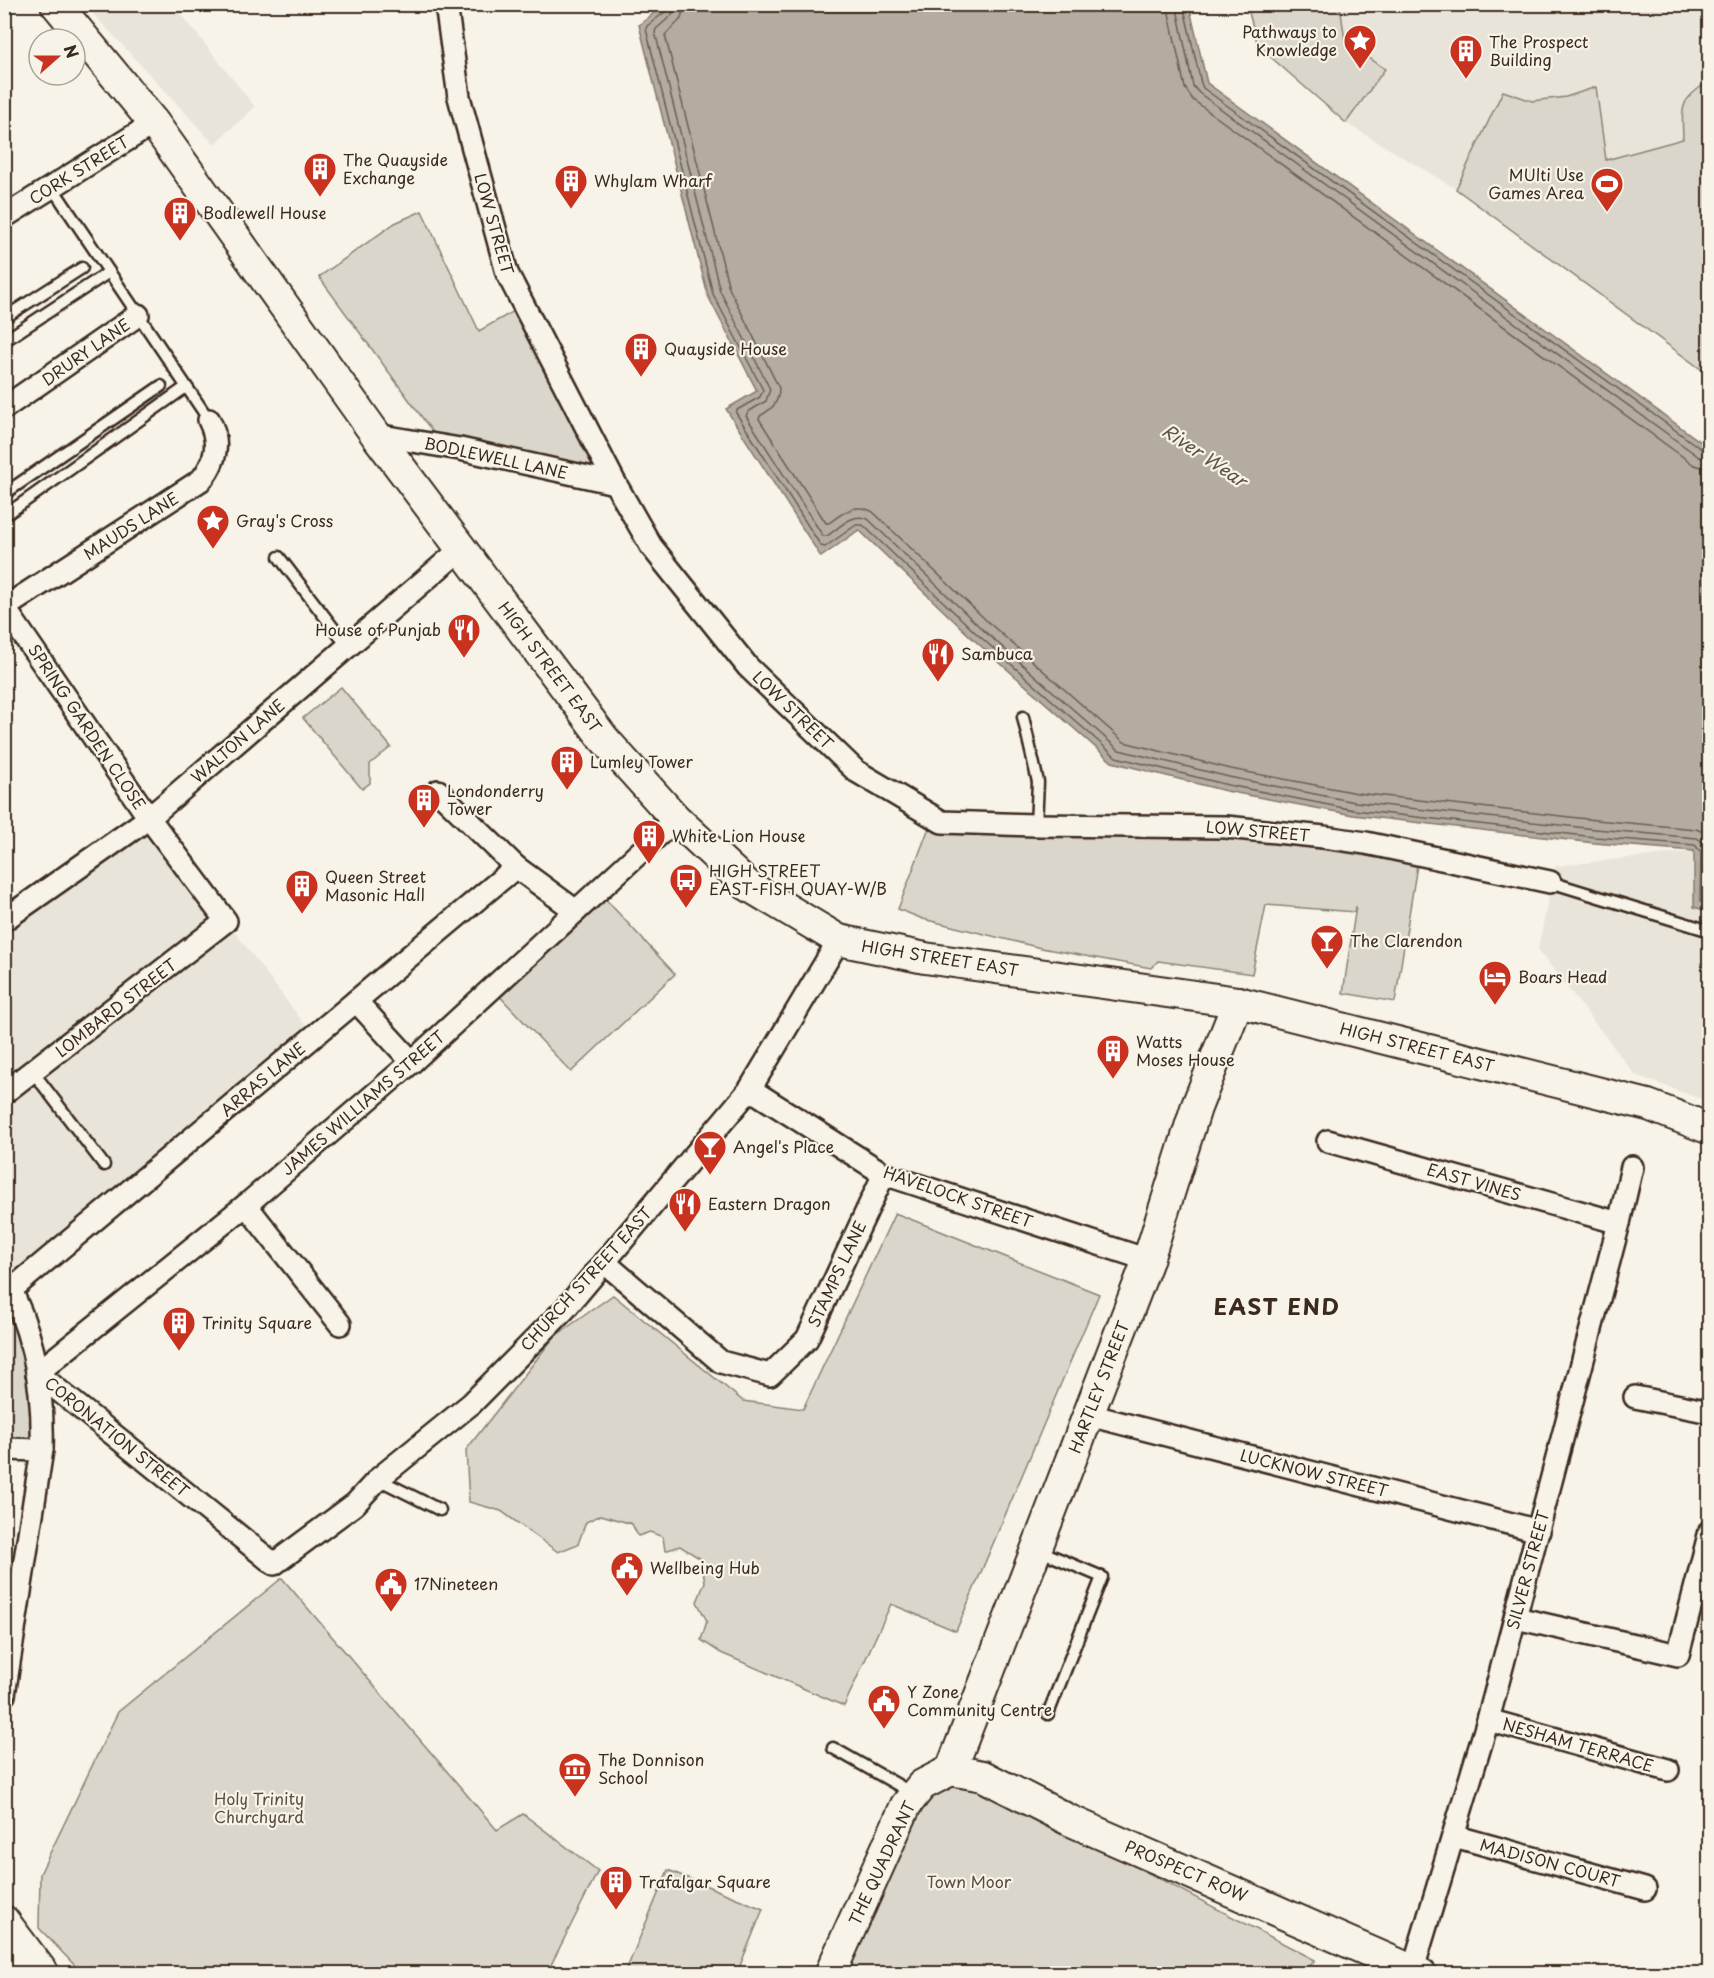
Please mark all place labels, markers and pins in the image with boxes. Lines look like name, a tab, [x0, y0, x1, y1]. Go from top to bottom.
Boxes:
place label: Pathways to Knowledge	[1242, 19, 1337, 61]
place icon: Pathways to Knowledge	[1342, 23, 1378, 70]
place label: The Prospect Building	[1489, 29, 1589, 71]
building icon: The Prospect Building	[1448, 33, 1484, 80]
place label: The Quayside Exchange	[343, 147, 448, 189]
building icon: The Quayside Exchange	[302, 151, 338, 198]
place label: MUlti Use Games Area	[1488, 162, 1584, 204]
building icon: Whylam Wharf	[553, 163, 589, 210]
sports icon: MUlti Use Games Area	[1589, 166, 1625, 213]
place label: Whylam Wharf	[594, 168, 713, 192]
building icon: Bodlewell House	[162, 195, 198, 242]
place label: Bodlewell House	[203, 200, 326, 224]
building icon: Quayside House	[623, 331, 659, 378]
place label: Quayside House	[664, 336, 787, 360]
place icon: Gray's Cross	[195, 503, 231, 550]
place label: Gray's Cross	[236, 508, 333, 532]
restaurant icon: House of Punjab	[446, 612, 482, 659]
place label: House of Punjab	[315, 617, 441, 641]
restaurant icon: Sambuca	[920, 636, 956, 683]
place label: Sambuca	[961, 641, 1033, 665]
building icon: Lumley Tower	[549, 744, 585, 791]
place label: Lumley Tower	[590, 749, 693, 773]
place label: Londonderry Tower	[447, 778, 544, 820]
building icon: Londonderry Tower	[406, 782, 442, 829]
building icon: White Lion House	[631, 818, 667, 865]
place label: White Lion House	[672, 823, 805, 847]
place label: HIGH STREET EAST-FISH QUAY-W/B	[709, 858, 887, 900]
bus stop icon: HIGH STREET EAST-FISH QUAY-W/B	[668, 862, 704, 909]
place label: Queen Street Masonic Hall	[325, 864, 426, 906]
building icon: Queen Street Masonic Hall	[284, 868, 320, 915]
bar icon: The Clarendon	[1309, 923, 1345, 970]
place label: The Clarendon	[1350, 928, 1463, 952]
hotel icon: Boars Head	[1477, 959, 1513, 1006]
place label: Boars Head	[1518, 964, 1607, 988]
place label: Watts Moses House	[1136, 1029, 1235, 1071]
building icon: Watts Moses House	[1095, 1033, 1131, 1080]
bar icon: Angel's Place	[692, 1129, 728, 1176]
place label: Angel's Place	[733, 1134, 834, 1158]
restaurant icon: Eastern Dragon	[667, 1186, 703, 1233]
place label: Eastern Dragon	[708, 1191, 831, 1215]
building icon: Trinity Square	[161, 1305, 197, 1352]
place label: Trinity Square	[202, 1310, 312, 1334]
public building icon: Wellbeing Hub	[609, 1550, 645, 1597]
place label: Wellbeing Hub	[650, 1555, 760, 1579]
public building icon: 17Nineteen	[373, 1566, 409, 1613]
place label: 17Nineteen	[414, 1571, 498, 1595]
place label: Y Zone Community Centre	[907, 1679, 1052, 1721]
public building icon: Y Zone Community Centre	[866, 1683, 902, 1730]
place label: The Donnison School	[598, 1747, 704, 1789]
museum icon: The Donnison School	[557, 1751, 593, 1798]
building icon: Trafalgar Square	[598, 1864, 634, 1911]
place label: Trafalgar Square	[639, 1869, 771, 1893]

